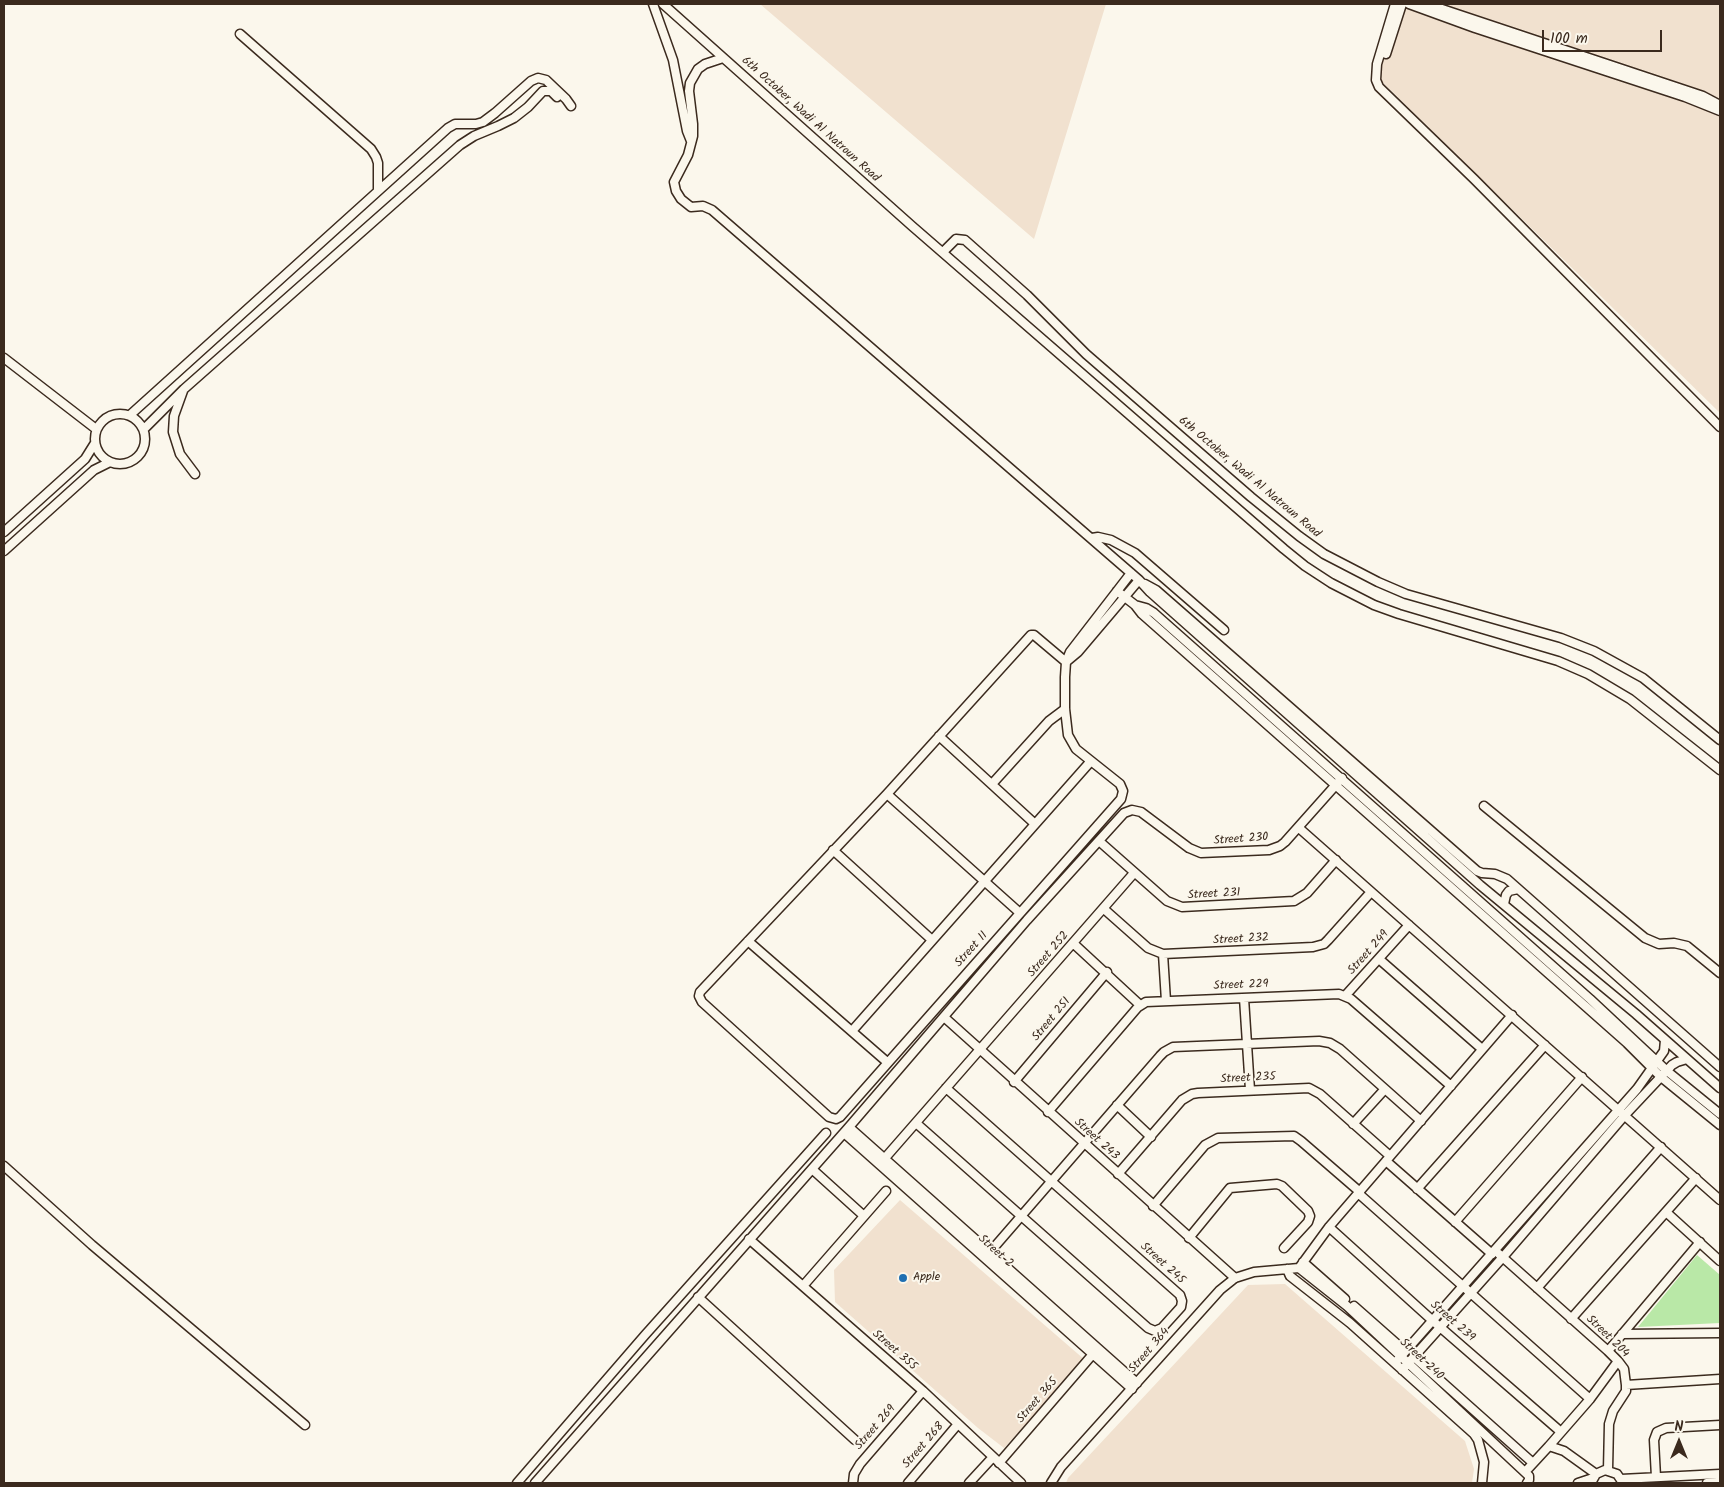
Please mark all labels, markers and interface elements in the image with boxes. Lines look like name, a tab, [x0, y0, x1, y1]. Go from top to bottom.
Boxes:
scale bar	[1544, 20, 1664, 52]
text: 100 m	[1550, 27, 1588, 51]
street label: 6th October, Wadi Al Natroun Road	[738, 54, 882, 186]
street label: 6th October, Wadi Al Natroun Road	[1175, 414, 1323, 542]
street label: Street 230	[1213, 831, 1269, 849]
street label: Street 231	[1187, 886, 1241, 904]
street label: Street 249	[1345, 928, 1393, 978]
street label: Street 11	[952, 929, 992, 971]
street label: Street 252	[1025, 929, 1073, 981]
street label: Street 232	[1213, 931, 1269, 949]
street label: Street 229	[1213, 978, 1269, 994]
street label: Street 251	[1030, 995, 1074, 1045]
street label: Street 235	[1220, 1070, 1276, 1088]
street label: Street 243	[1070, 1116, 1122, 1164]
street label: Street 2	[974, 1233, 1016, 1271]
street label: Street 245	[1137, 1240, 1187, 1288]
place label: Apple	[913, 1271, 940, 1285]
marker: Apple	[897, 1272, 909, 1284]
street label: Street 239	[1427, 1299, 1477, 1345]
street label: Street 204	[1582, 1313, 1632, 1361]
street label: Street 364	[1126, 1325, 1174, 1377]
street label: Street 355	[869, 1328, 919, 1374]
street label: Street 240	[1396, 1336, 1446, 1384]
street label: Street 365	[1014, 1375, 1062, 1427]
street label: Street 269	[853, 1403, 899, 1453]
text: N	[1675, 1416, 1683, 1438]
north arrow	[1654, 1417, 1704, 1467]
street label: Street 268	[900, 1420, 948, 1472]

